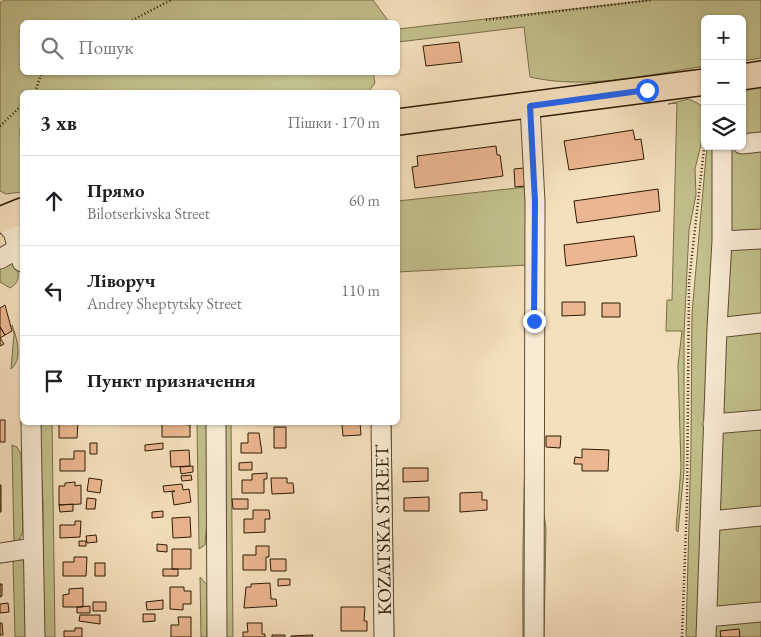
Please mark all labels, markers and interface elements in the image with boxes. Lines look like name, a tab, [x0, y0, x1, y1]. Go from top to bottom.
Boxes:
map controls	[701, 15, 746, 150]
button: +	[701, 15, 746, 60]
search box	[20, 20, 400, 75]
icon: search	[38, 34, 66, 62]
text: Пошук	[78, 35, 134, 60]
button: −	[701, 60, 746, 105]
route start	[636, 79, 659, 102]
button: layers	[701, 105, 746, 150]
text: 3 хв	[40, 109, 77, 136]
text: Пішки · 170 m	[287, 112, 380, 133]
text: Прямо	[87, 178, 145, 203]
icon: ahead	[40, 187, 68, 215]
text: 60 m	[349, 190, 380, 211]
text: Bilotserkivska Street	[87, 203, 210, 224]
text: Ліворуч	[87, 268, 155, 293]
icon: left	[40, 277, 68, 305]
text: 110 m	[341, 280, 380, 301]
text: Andrey Sheptytsky Street	[87, 293, 242, 314]
route end	[523, 310, 546, 333]
icon: arrive	[40, 367, 68, 395]
text: Пункт призначення	[87, 368, 256, 393]
street label: KOZATSKA STREET	[369, 444, 397, 616]

